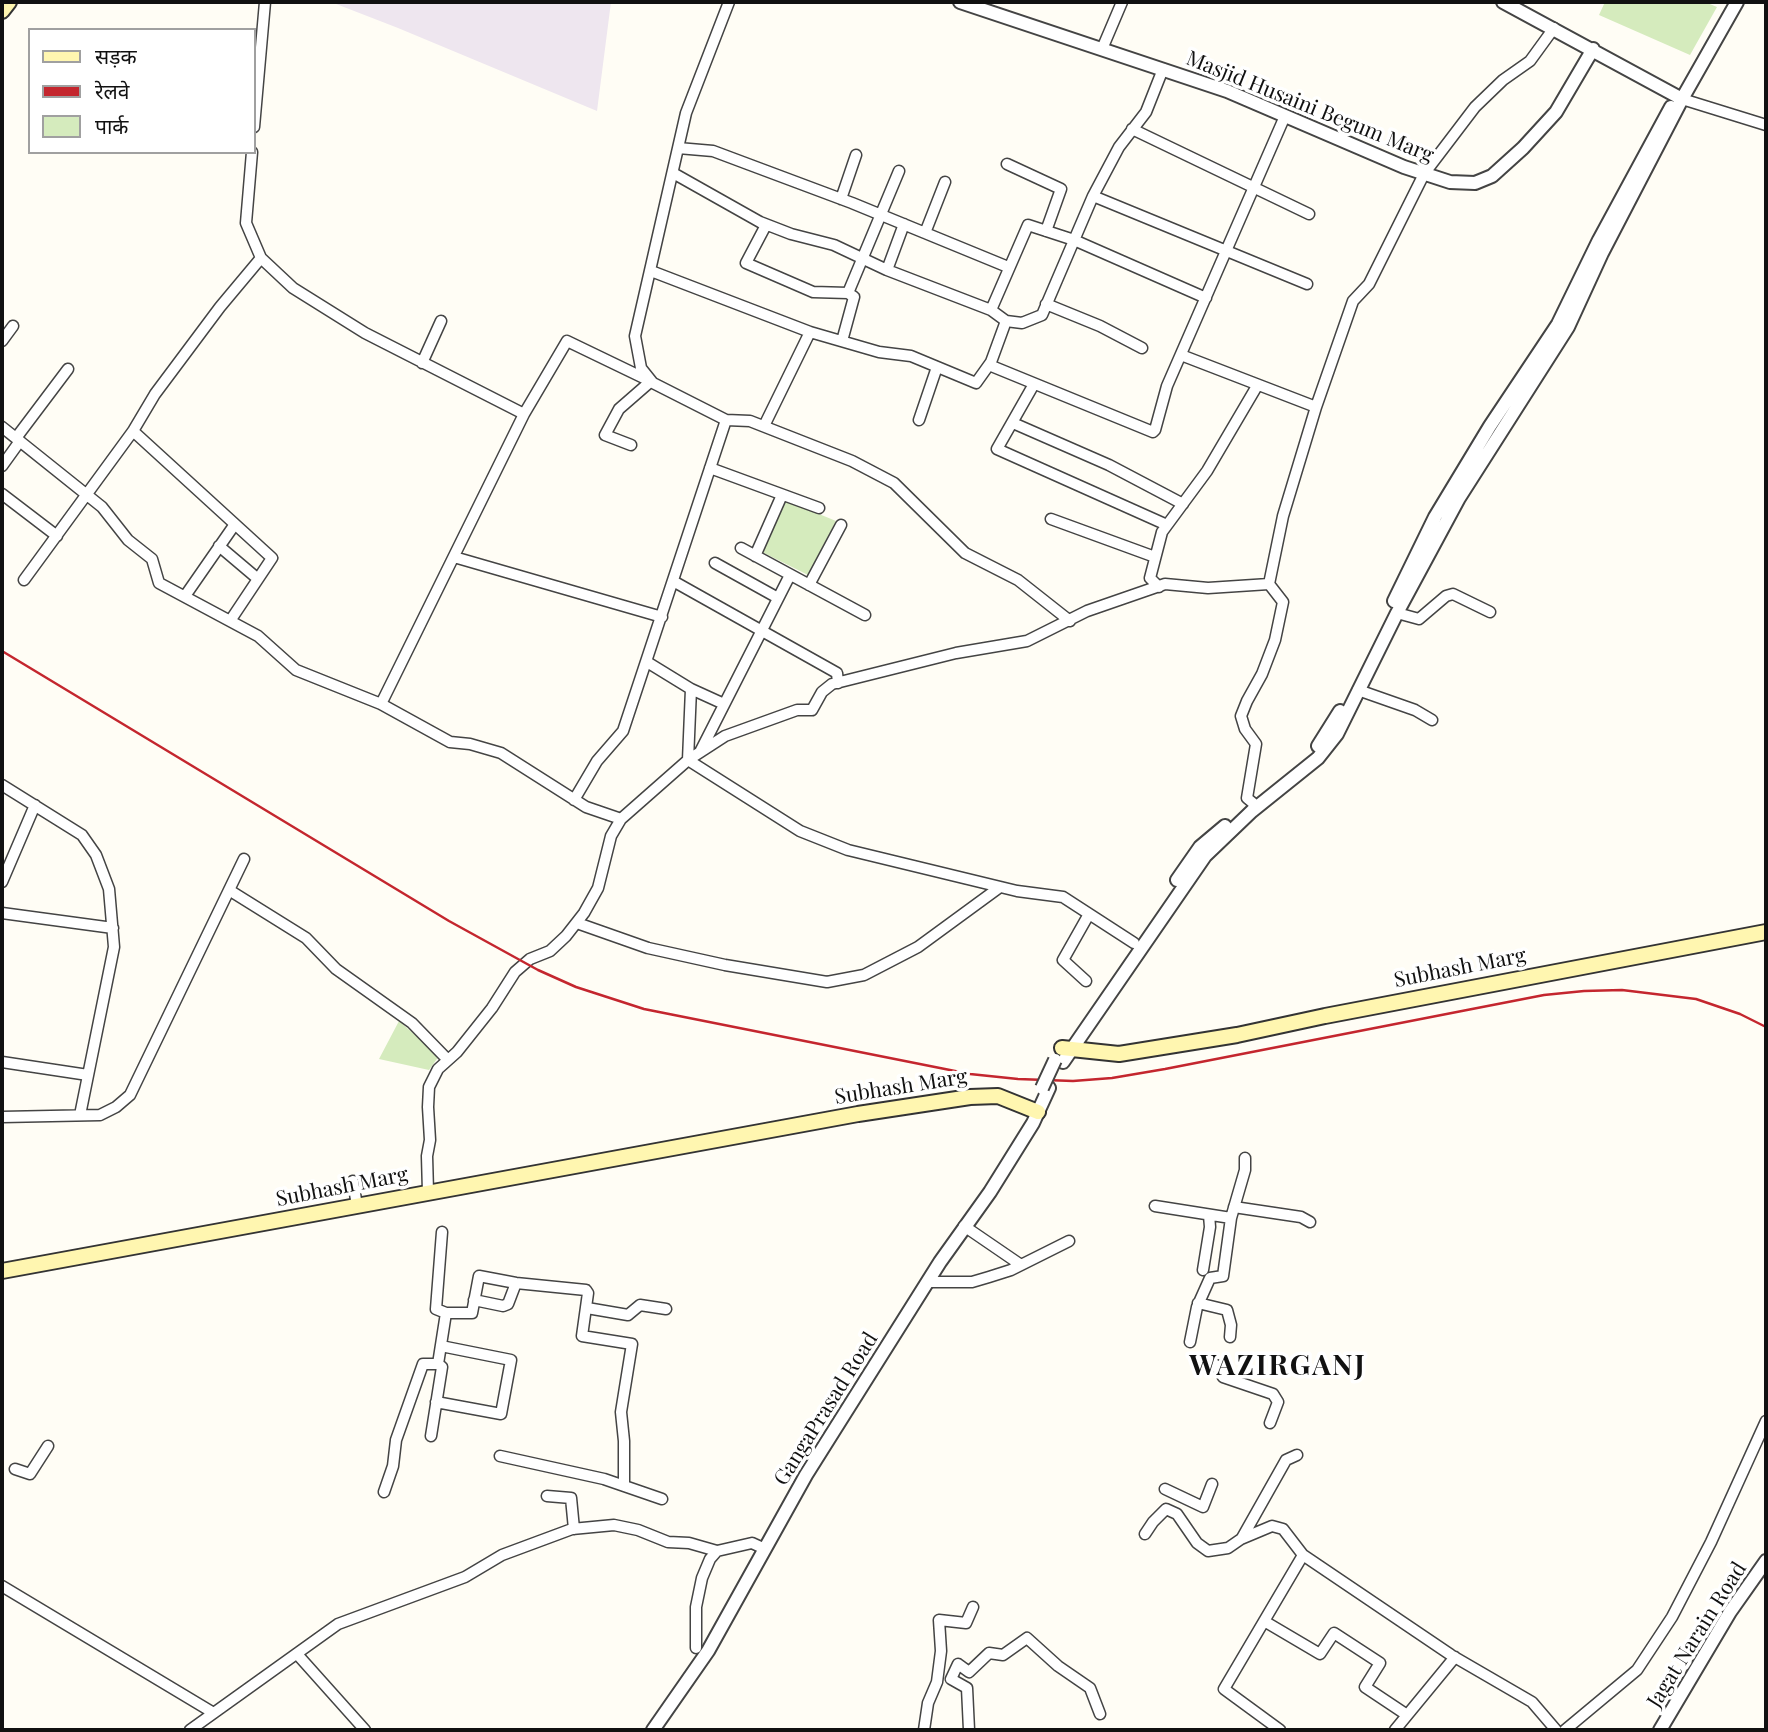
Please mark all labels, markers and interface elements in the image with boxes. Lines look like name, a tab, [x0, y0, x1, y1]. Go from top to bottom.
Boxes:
legend	[28, 28, 256, 154]
text: सड़क	[95, 41, 137, 69]
street label: Masjid Husaini Begum Marg	[1182, 46, 1438, 168]
text: रेलवे	[95, 76, 130, 104]
text: पार्क	[95, 111, 129, 139]
street label: Subhash Marg	[1392, 943, 1528, 993]
street label: Subhash Marg	[833, 1064, 969, 1110]
street label: Subhash Marg	[274, 1162, 410, 1212]
street label: GangaPrasad Road	[769, 1328, 883, 1490]
district label: WAZIRGANJ	[1190, 1349, 1366, 1383]
street label: Jagat Narain Road	[1642, 1557, 1752, 1713]

